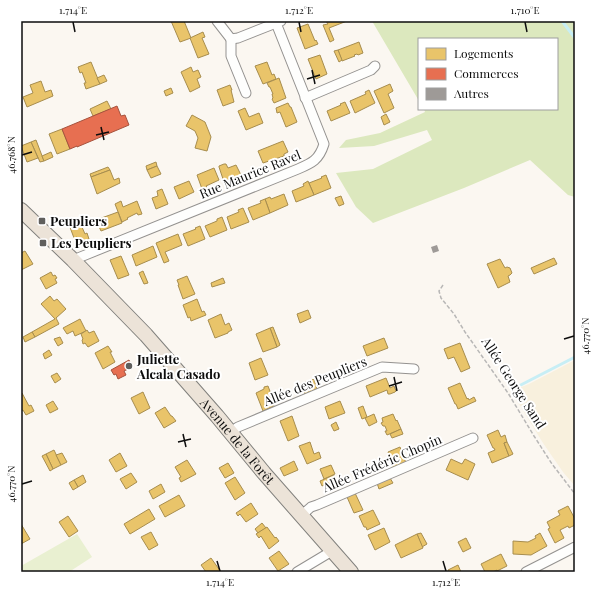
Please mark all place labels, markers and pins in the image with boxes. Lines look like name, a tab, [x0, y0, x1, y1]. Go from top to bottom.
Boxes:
place label: Peupliers	[50, 212, 107, 229]
marker: Peupliers	[37, 216, 47, 226]
place label: Les Peupliers	[51, 234, 132, 251]
marker: Les Peupliers	[38, 238, 48, 248]
place label: Juliette Alcala Casado	[136, 350, 220, 382]
marker: Juliette Alcala Casado	[124, 361, 134, 371]

